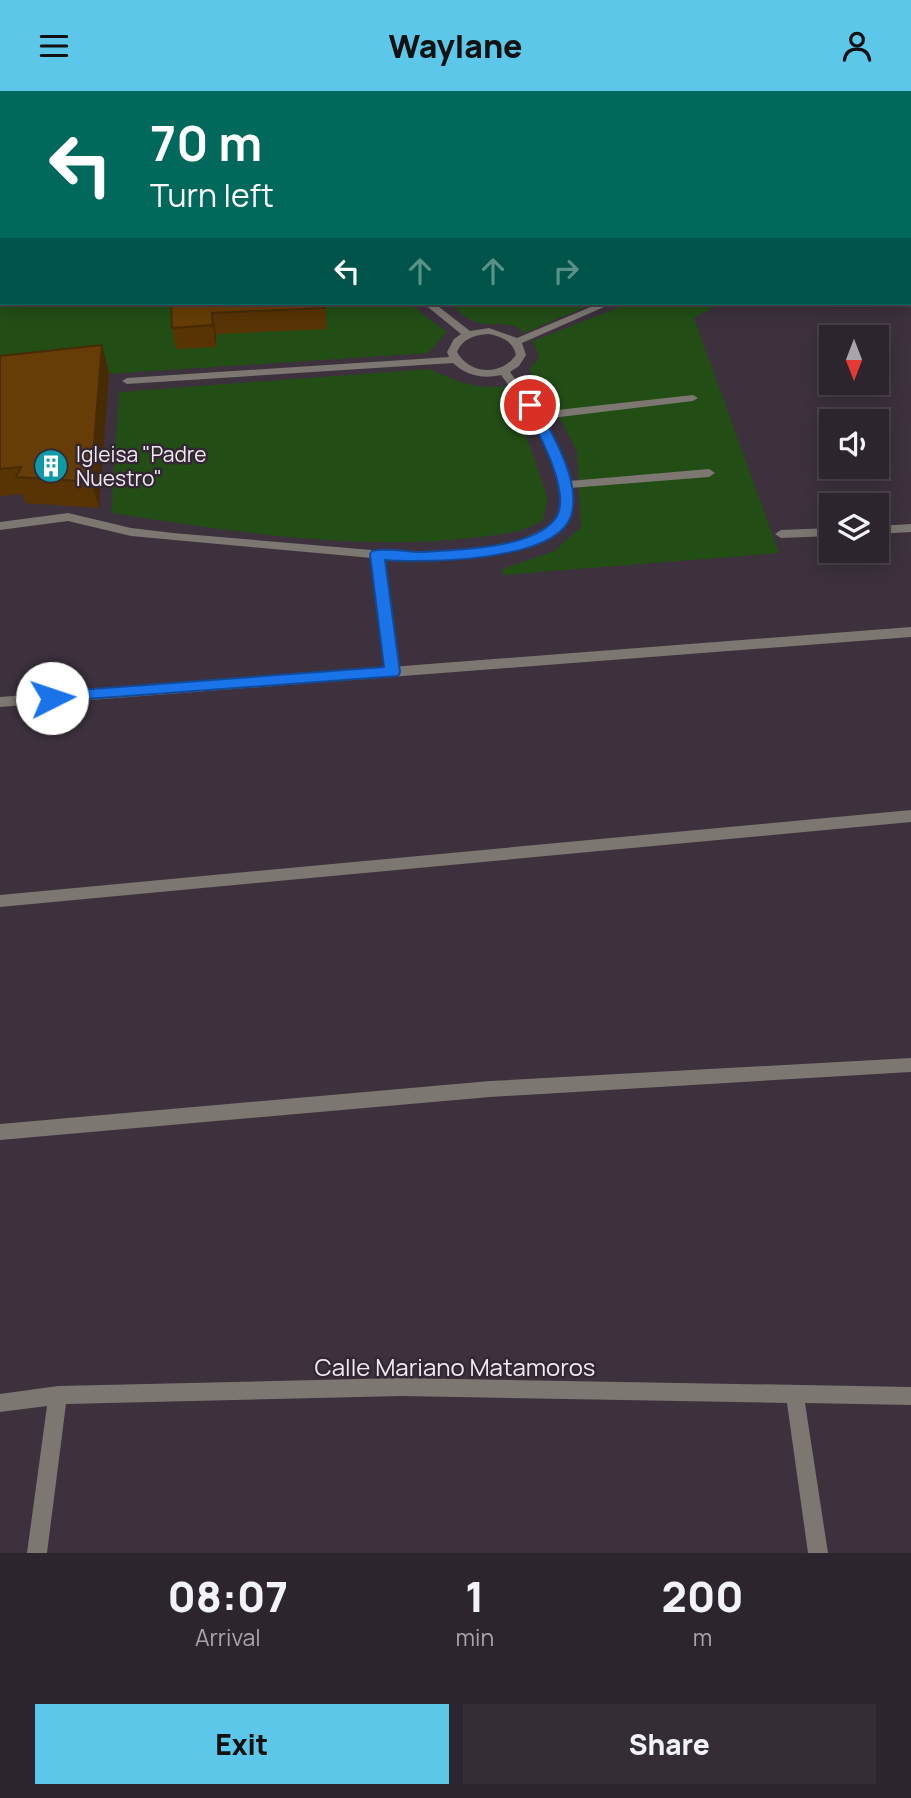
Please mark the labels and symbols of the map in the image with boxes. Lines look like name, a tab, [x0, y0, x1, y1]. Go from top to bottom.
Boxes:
north arrow	[819, 325, 889, 395]
pin	[500, 375, 560, 435]
place label: Igleisa "Padre Nuestro"	[76, 440, 206, 492]
building icon: Igleisa "Padre Nuestro"	[32, 447, 70, 485]
position arrow	[15, 661, 89, 735]
street label: Calle Mariano Matamoros	[315, 1350, 595, 1383]

